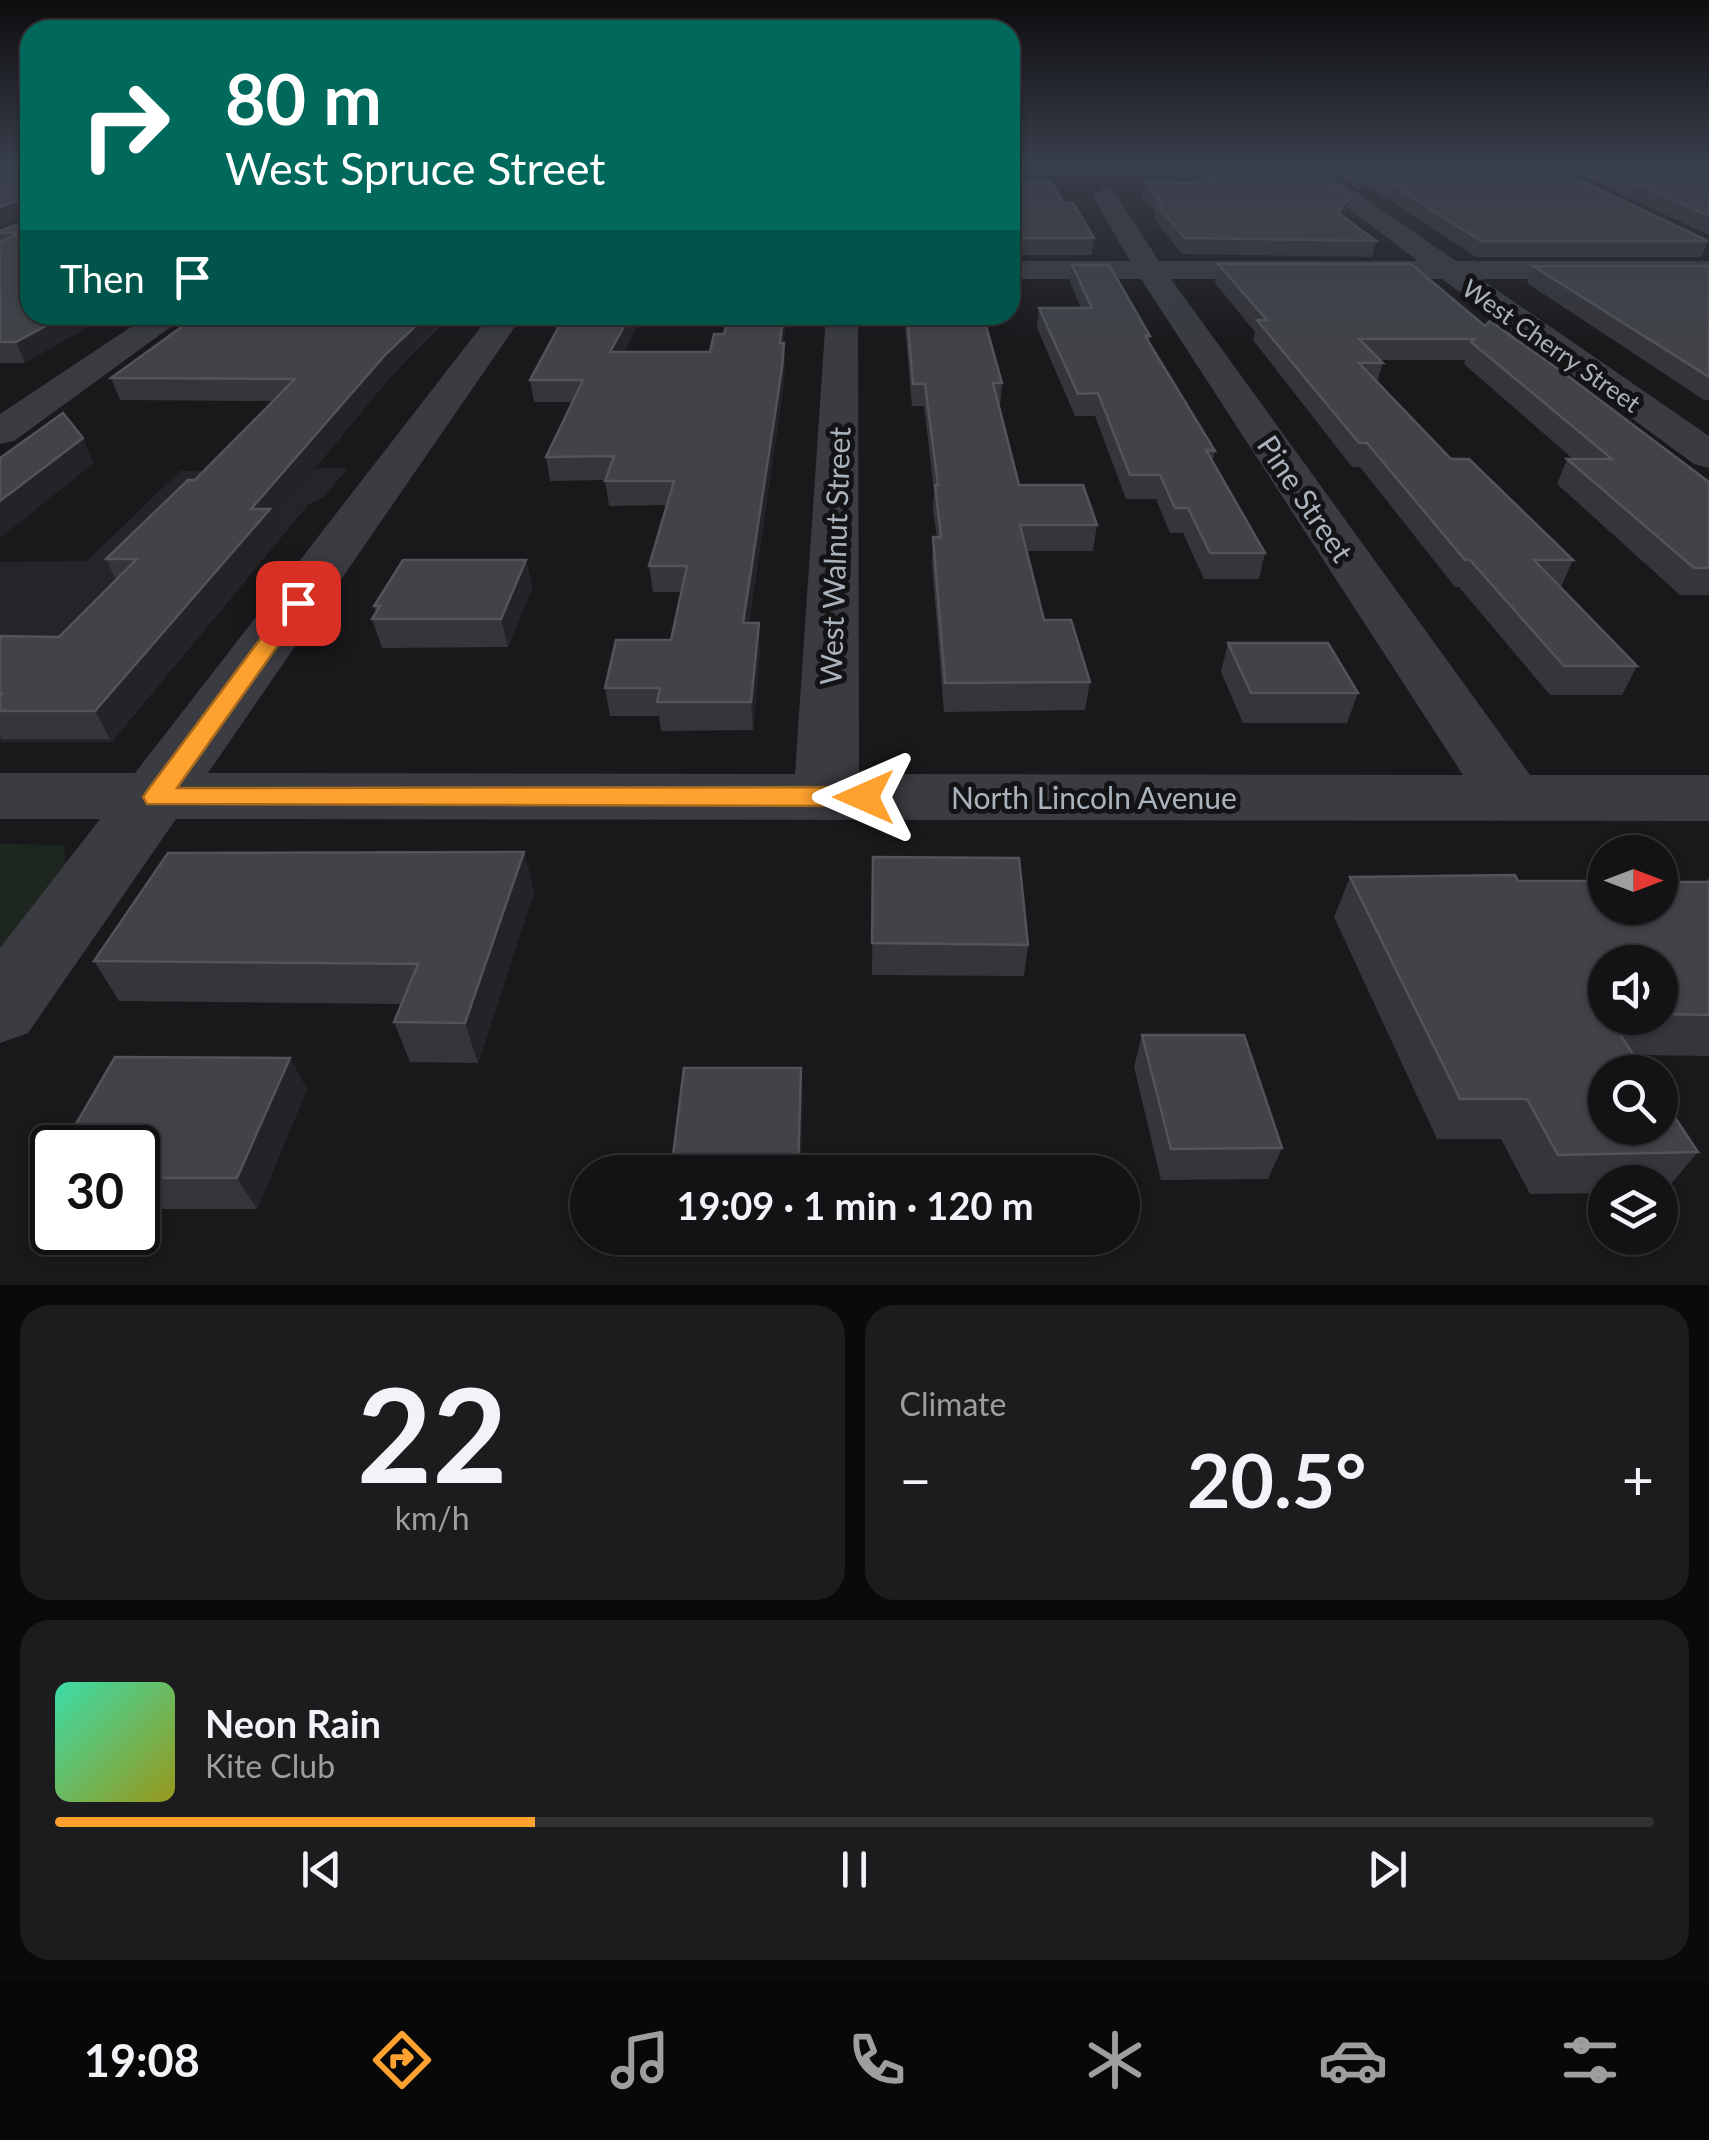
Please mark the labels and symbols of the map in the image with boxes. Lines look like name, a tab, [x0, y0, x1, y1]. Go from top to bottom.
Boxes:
street label: West Cherry Street	[1457, 272, 1647, 418]
street label: West Walnut Street	[812, 426, 857, 686]
street label: Pine Street	[1251, 428, 1361, 568]
pin	[256, 561, 341, 646]
position arrow	[812, 745, 916, 849]
street label: North Lincoln Avenue	[951, 779, 1237, 815]
north arrow	[1588, 835, 1678, 925]
speed limit sign: 30	[30, 1125, 160, 1255]

